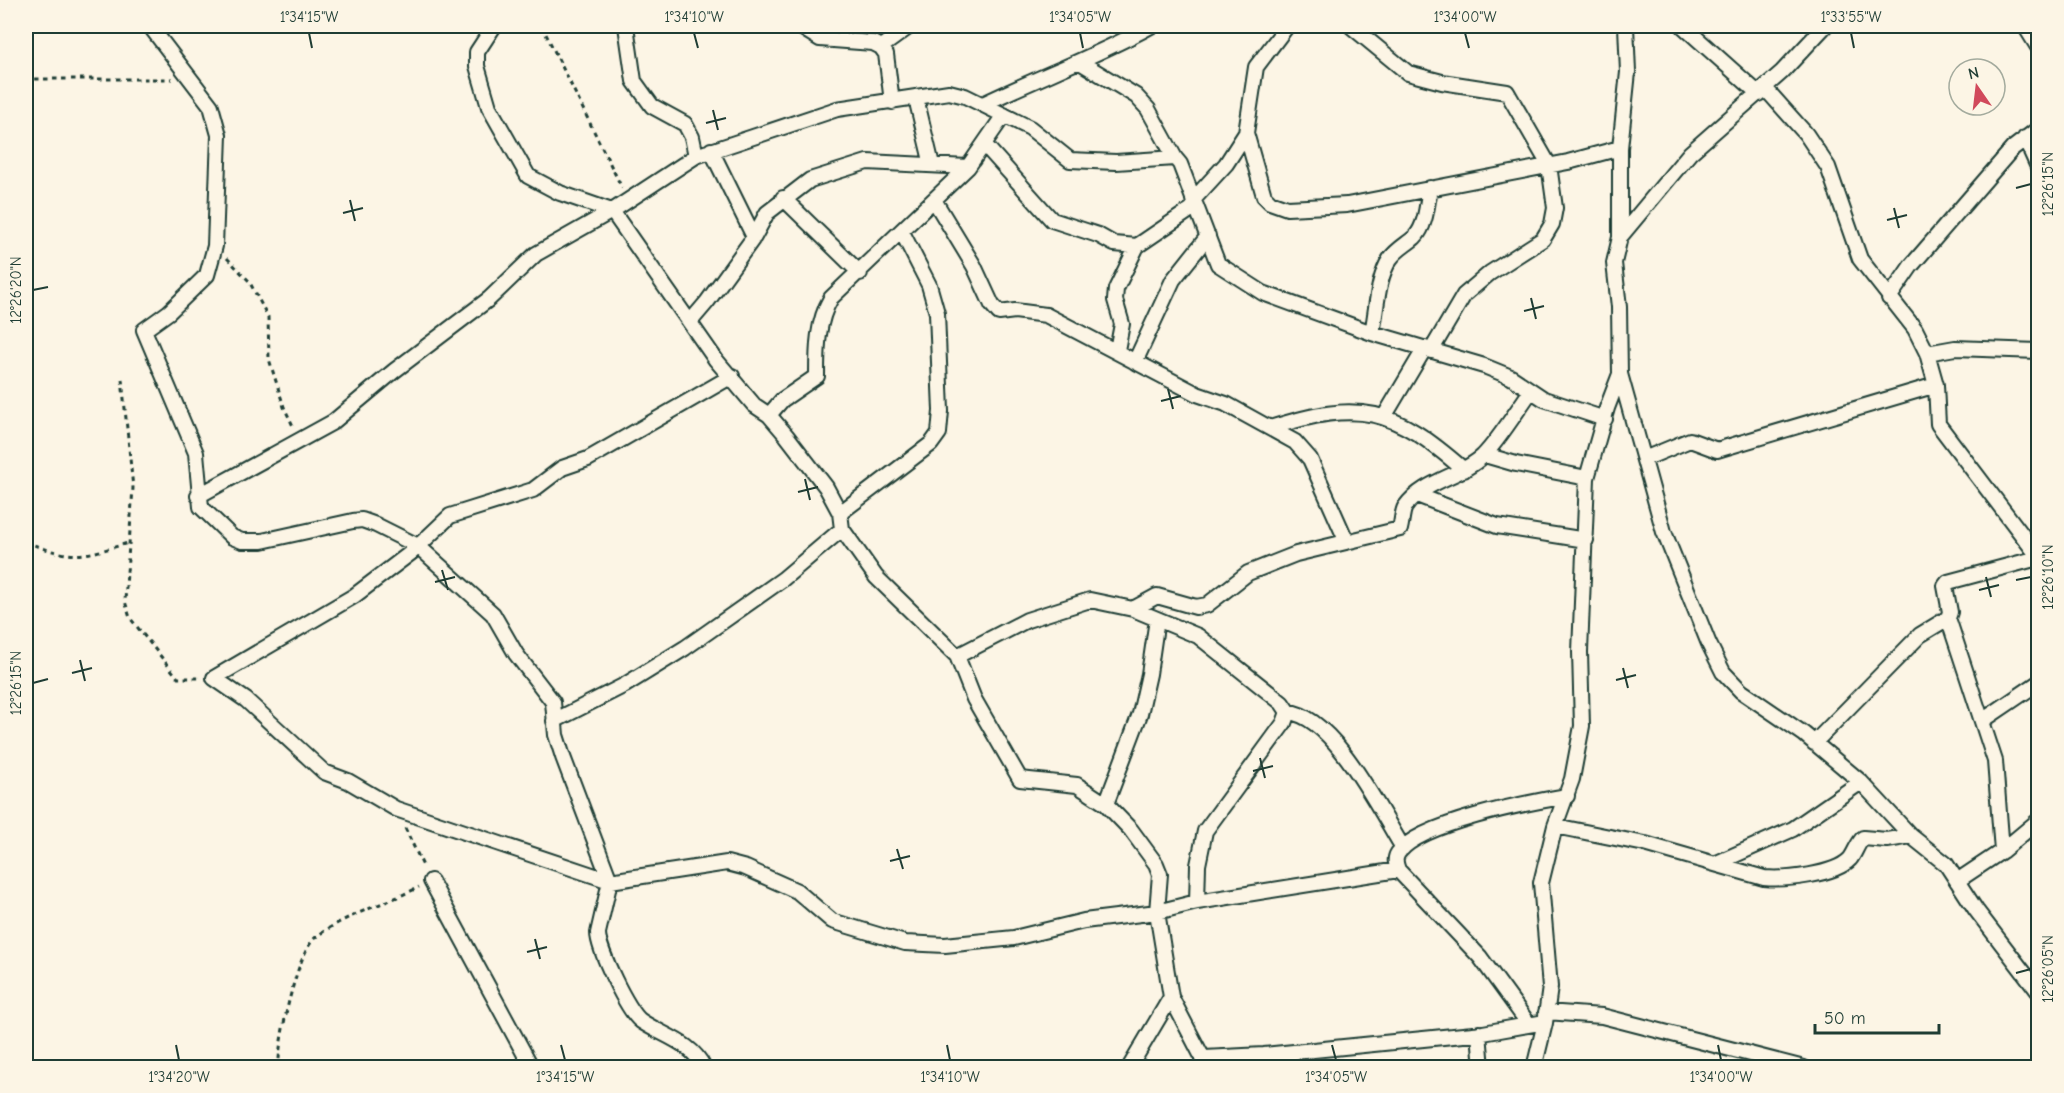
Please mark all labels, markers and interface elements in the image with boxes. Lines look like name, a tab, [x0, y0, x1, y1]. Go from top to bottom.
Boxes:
text: 1°34'15"W	[280, 8, 338, 26]
text: 1°34'10"W	[664, 8, 724, 26]
text: 1°34'05"W	[1049, 8, 1111, 26]
text: 1°34'00"W	[1434, 8, 1496, 26]
text: 1°33'55"W	[1820, 8, 1882, 26]
north arrow	[1947, 57, 2007, 117]
text: N	[1966, 63, 1981, 83]
text: 12°26'15"N	[2039, 152, 2057, 216]
text: 12°26'20"N	[7, 256, 25, 324]
text: 12°26'10"N	[2039, 544, 2057, 610]
text: 12°26'15"N	[7, 651, 25, 715]
text: 12°26'05"N	[2039, 935, 2057, 1003]
scale bar	[1815, 997, 1940, 1035]
text: 50 m	[1824, 1008, 1866, 1029]
text: 1°34'20"W	[148, 1068, 210, 1086]
text: 1°34'15"W	[536, 1068, 594, 1086]
text: 1°34'10"W	[920, 1068, 980, 1086]
text: 1°34'05"W	[1305, 1068, 1367, 1086]
text: 1°34'00"W	[1690, 1068, 1752, 1086]

